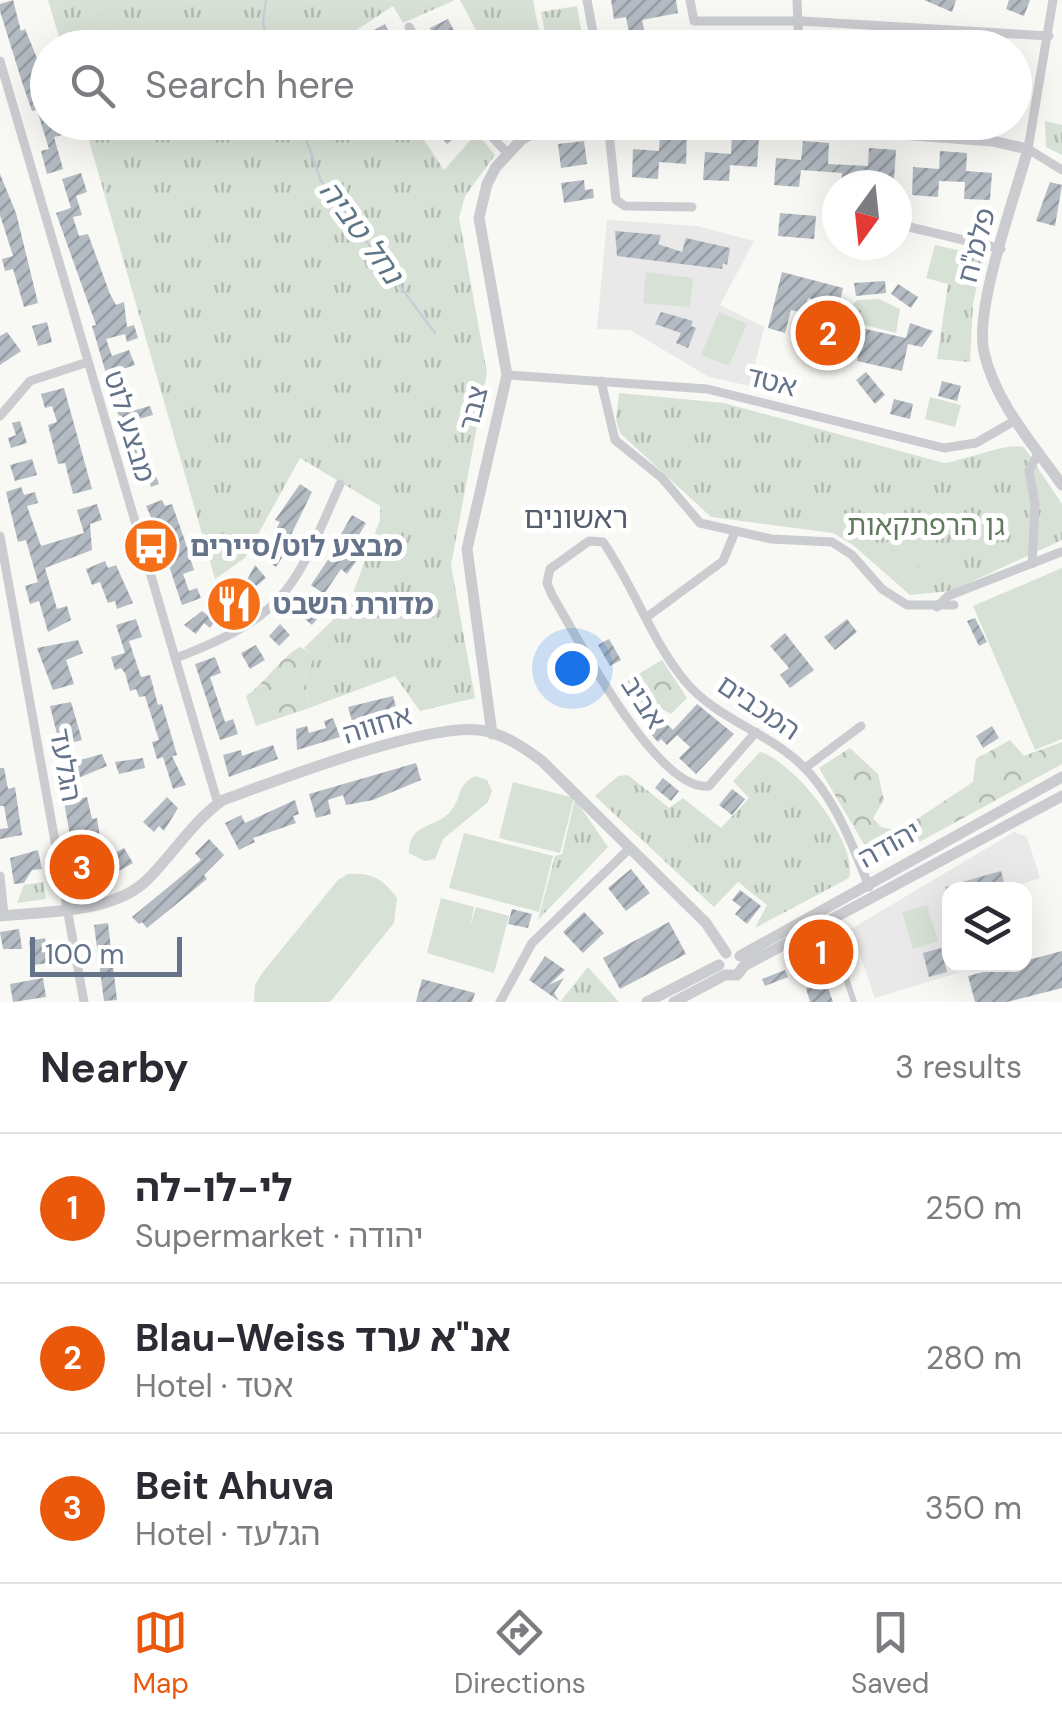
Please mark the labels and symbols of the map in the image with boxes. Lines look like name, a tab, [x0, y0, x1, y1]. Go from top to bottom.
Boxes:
north arrow	[822, 170, 912, 260]
water label: נחל טביה	[311, 172, 414, 293]
street label: פלמ"ח	[949, 203, 1004, 287]
pin: 2	[796, 296, 860, 370]
street label: אטד	[743, 357, 801, 406]
street label: מבצע לוט	[95, 366, 164, 486]
street label: צבר	[450, 382, 497, 434]
district label: ראשונים	[524, 498, 628, 537]
park label: גן הרפתקאות	[847, 507, 1005, 544]
bus stop icon: מבצע לוט/סיירים	[121, 516, 181, 576]
place label: מבצע לוט/סיירים	[190, 528, 403, 565]
restaurant icon: מדורת השבט	[204, 574, 264, 634]
place label: מדורת השבט	[273, 586, 434, 623]
your location	[547, 643, 598, 694]
street label: המכבים	[710, 666, 807, 749]
street label: אביב	[613, 669, 674, 736]
street label: אחווה	[338, 696, 416, 752]
street label: הגלעד	[41, 725, 90, 805]
street label: יהודה	[851, 812, 927, 877]
pin: 3	[49, 830, 114, 904]
pin: 1	[788, 914, 854, 990]
scale bar	[30, 932, 182, 976]

